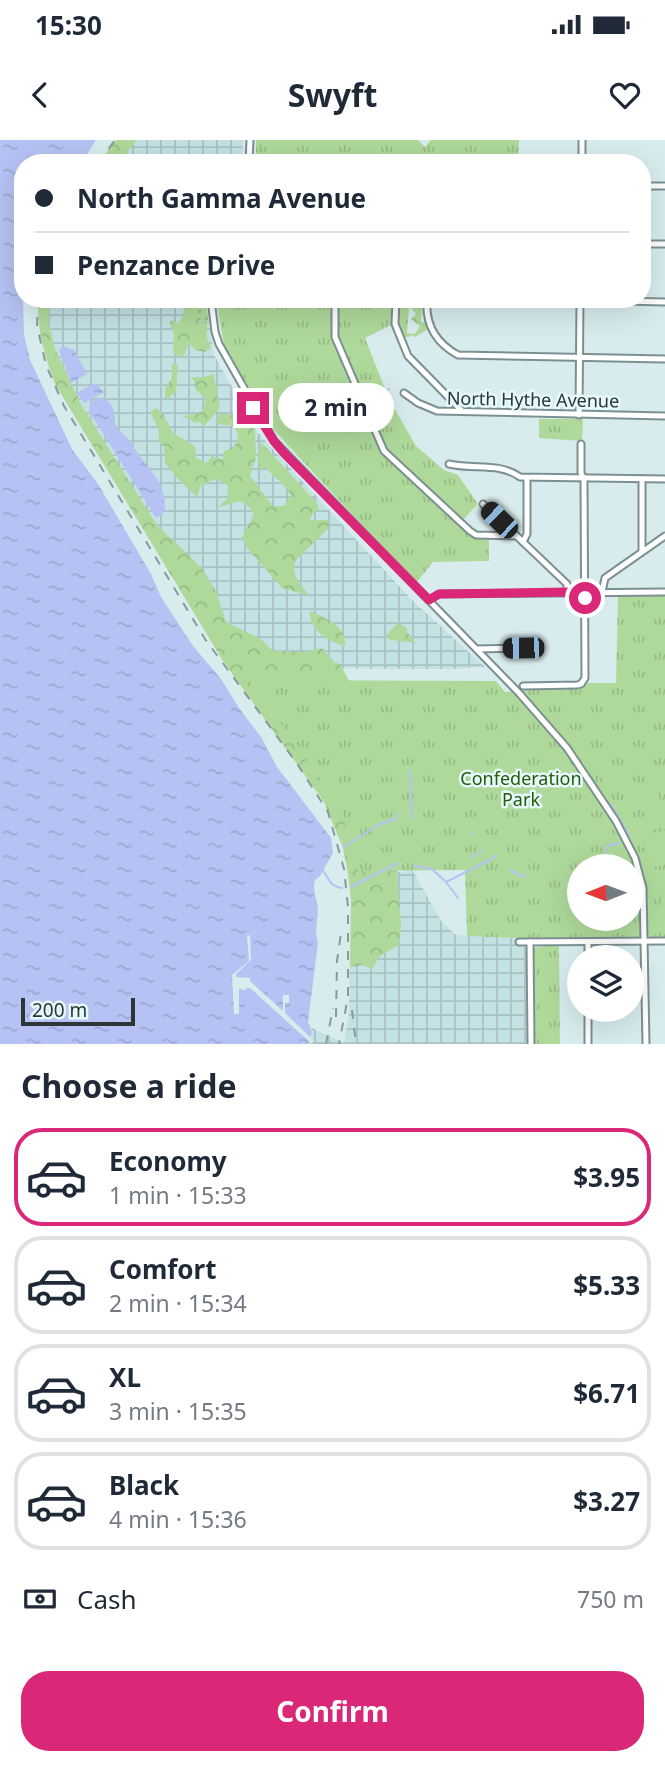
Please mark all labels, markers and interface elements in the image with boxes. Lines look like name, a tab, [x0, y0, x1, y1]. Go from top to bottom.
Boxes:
text: 15:30	[35, 7, 102, 43]
text: Swyft	[288, 73, 377, 116]
icon: back	[21, 76, 59, 114]
icon: heart	[606, 76, 644, 114]
text: North Gamma Avenue	[77, 180, 366, 216]
text: Penzance Drive	[77, 247, 275, 283]
callout: 2 min	[278, 384, 393, 432]
street label: North Hythe Avenue	[447, 385, 619, 413]
text: 2 min	[304, 391, 368, 423]
route end	[237, 392, 269, 424]
car	[477, 498, 522, 542]
route start	[569, 582, 601, 614]
car	[502, 637, 545, 659]
park label: Confederation Park	[460, 766, 582, 811]
north arrow	[567, 854, 644, 931]
map controls	[567, 854, 644, 1022]
button: layers	[567, 945, 644, 1022]
scale bar	[21, 995, 135, 1027]
text: 200 m	[32, 997, 87, 1023]
text: Choose a ride	[21, 1064, 237, 1107]
text: Economy	[109, 1143, 227, 1179]
icon: car	[25, 1146, 88, 1209]
text: $3.95	[573, 1159, 640, 1195]
text: 1 min · 15:33	[109, 1179, 247, 1211]
text: Comfort	[109, 1251, 217, 1287]
icon: car	[25, 1254, 88, 1317]
text: $5.33	[573, 1267, 640, 1303]
text: 2 min · 15:34	[109, 1287, 247, 1319]
text: XL	[109, 1359, 141, 1395]
icon: car	[25, 1362, 88, 1425]
text: $6.71	[573, 1375, 640, 1411]
text: 3 min · 15:35	[109, 1395, 247, 1427]
text: Black	[109, 1467, 179, 1503]
icon: car	[25, 1470, 88, 1533]
text: $3.27	[573, 1483, 640, 1519]
text: 4 min · 15:36	[109, 1503, 247, 1535]
icon: cash	[21, 1580, 59, 1618]
text: Cash	[77, 1581, 137, 1617]
text: 750 m	[577, 1583, 644, 1615]
button: Confirm	[21, 1671, 644, 1751]

